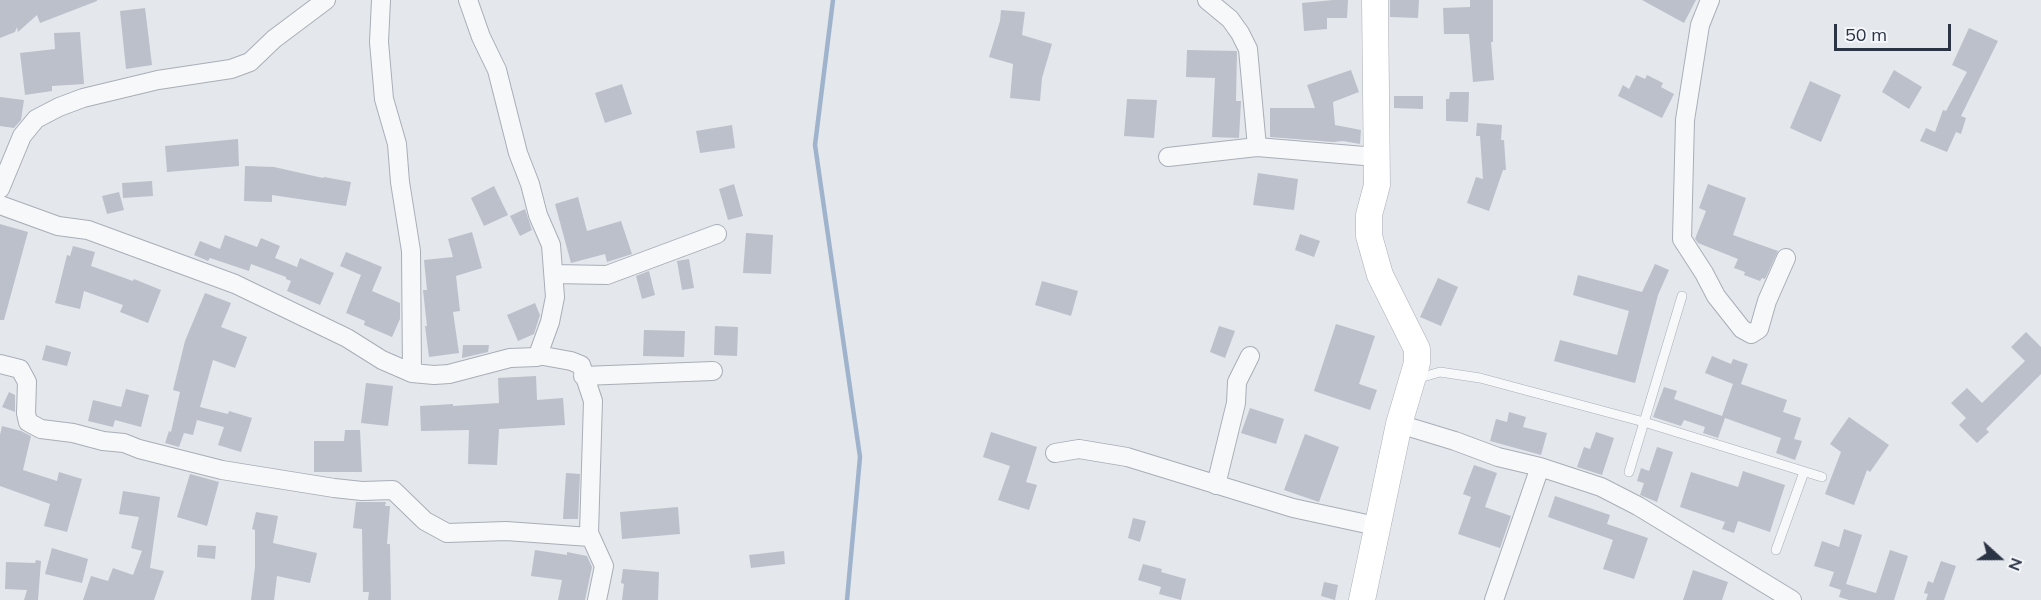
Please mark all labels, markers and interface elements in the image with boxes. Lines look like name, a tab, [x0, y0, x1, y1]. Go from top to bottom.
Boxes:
scale bar	[1837, 12, 1954, 50]
text: 50 m	[1845, 23, 1887, 46]
north arrow	[1969, 528, 2029, 588]
text: N	[2004, 555, 2027, 574]

